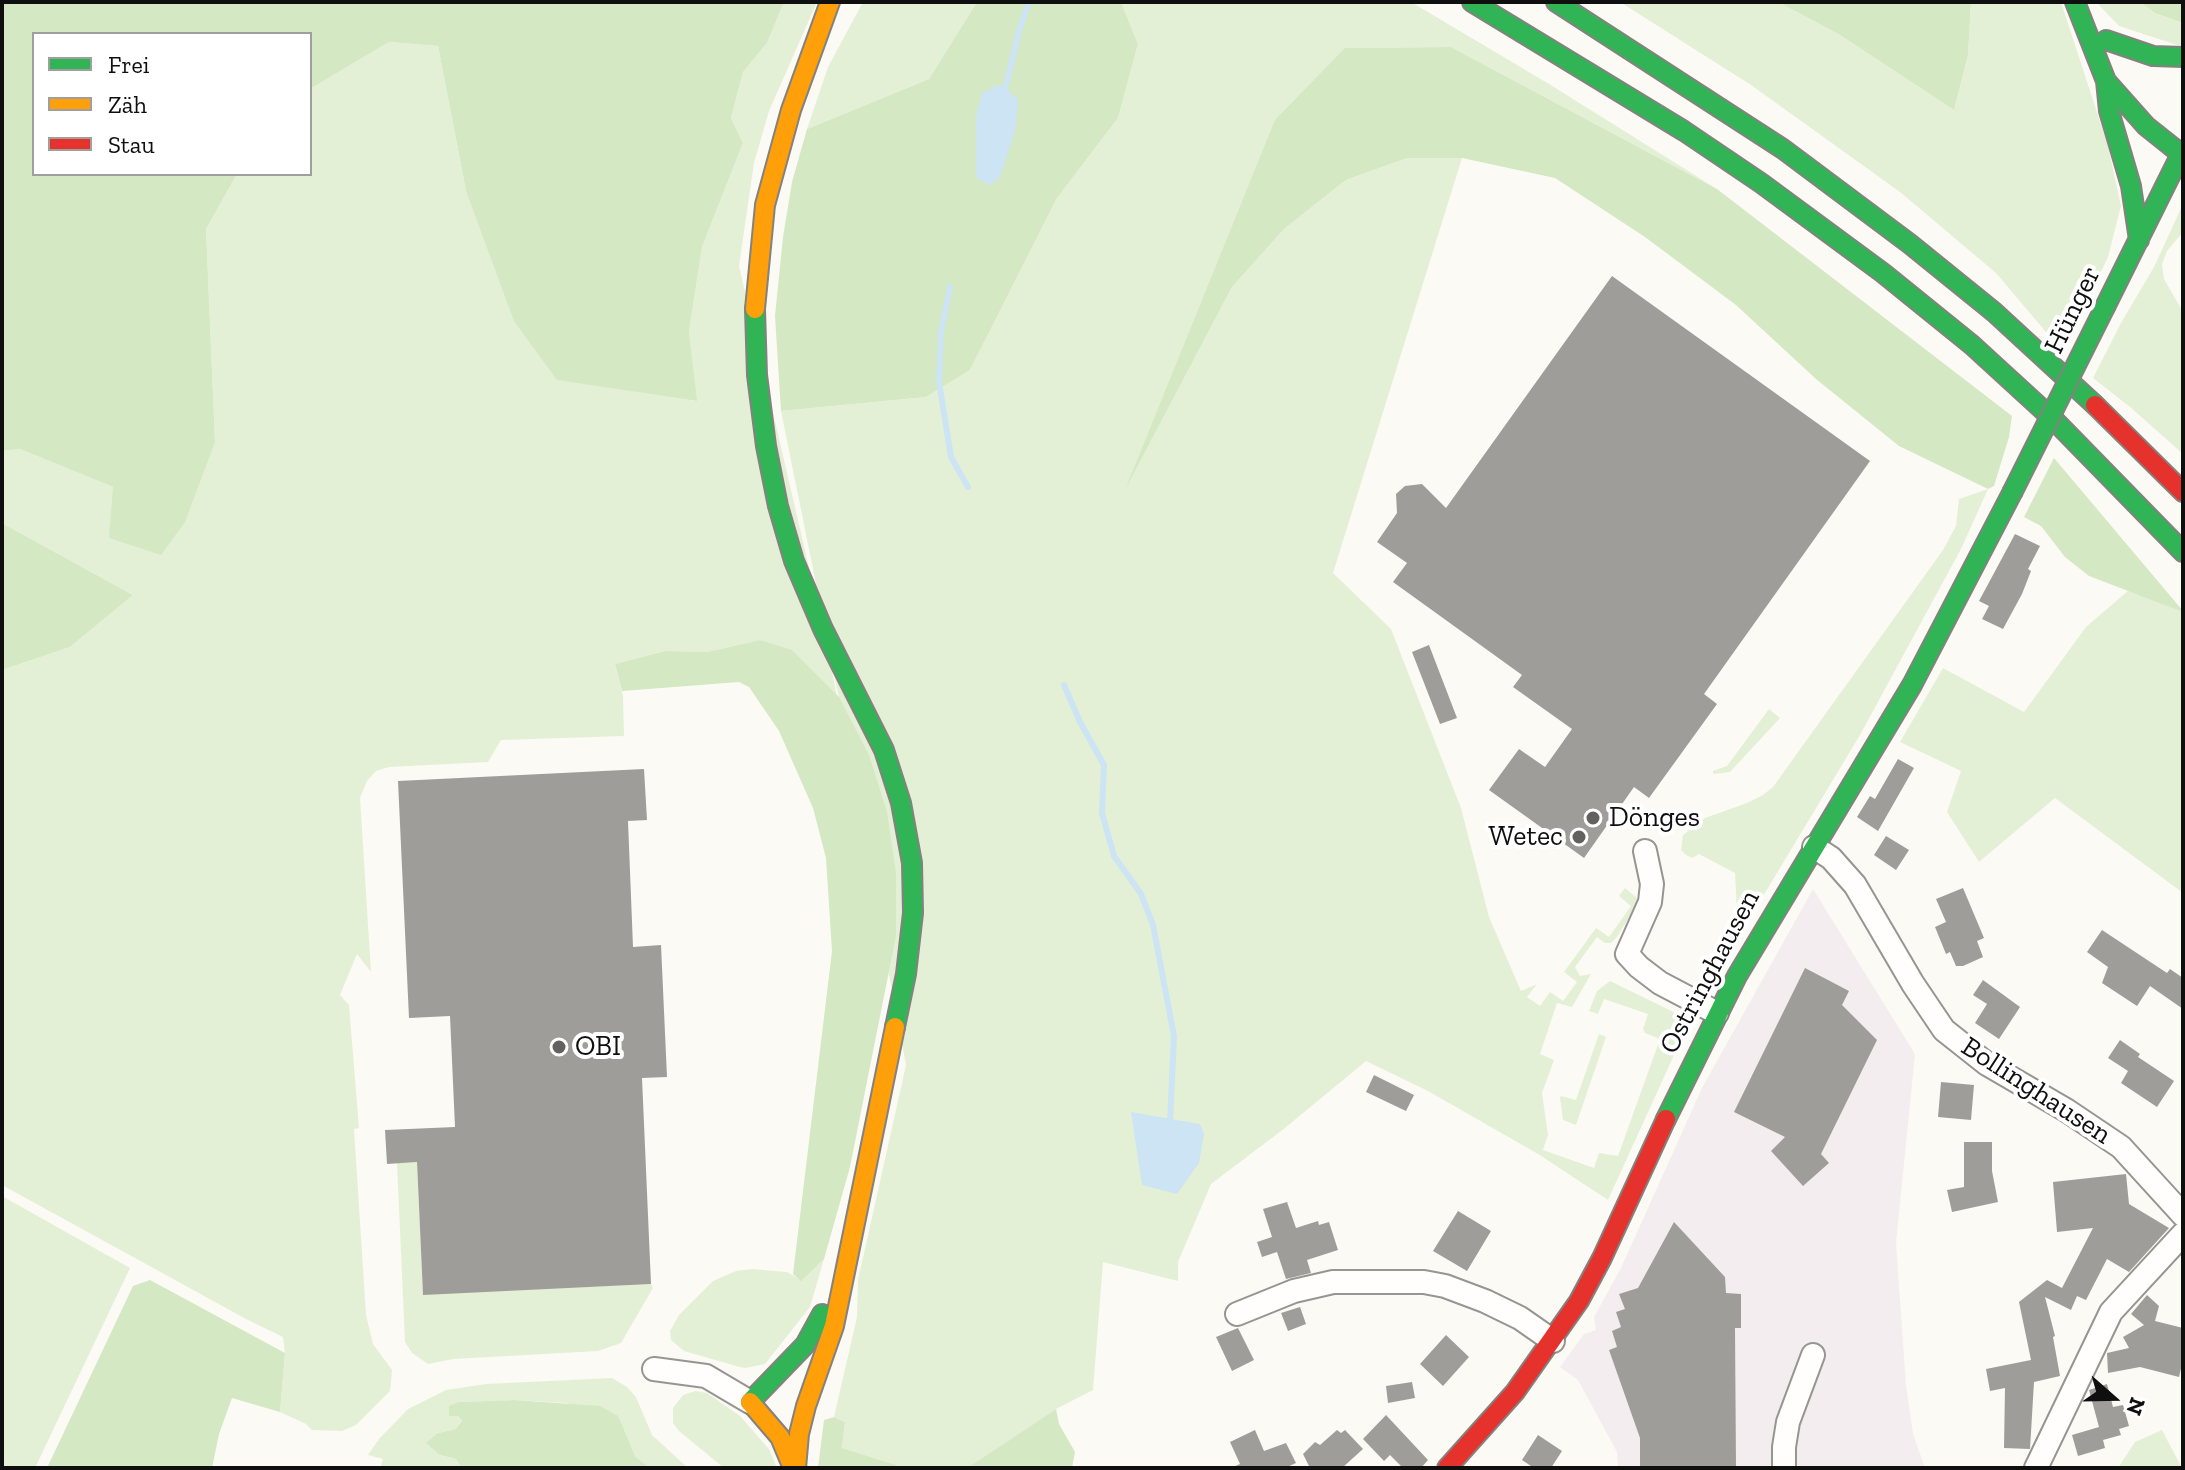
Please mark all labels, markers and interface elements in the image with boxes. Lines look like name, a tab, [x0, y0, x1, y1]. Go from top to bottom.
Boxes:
legend	[32, 32, 312, 176]
text: Frei	[108, 50, 149, 79]
text: Zäh	[108, 90, 147, 119]
text: Stau	[108, 130, 155, 159]
street label: Hünger	[2038, 261, 2108, 359]
place label: Dönges	[1609, 801, 1700, 835]
marker: Dönges	[1584, 809, 1602, 827]
place label: Wetec	[1488, 820, 1563, 854]
marker: Wetec	[1570, 828, 1588, 846]
street label: Ostringhausen	[1653, 884, 1767, 1060]
place label: OBI	[575, 1030, 621, 1064]
street label: Bollinghausen	[1955, 1030, 2117, 1152]
marker: OBI	[550, 1038, 568, 1056]
north arrow	[2073, 1358, 2153, 1438]
text: N	[2120, 1394, 2152, 1419]

